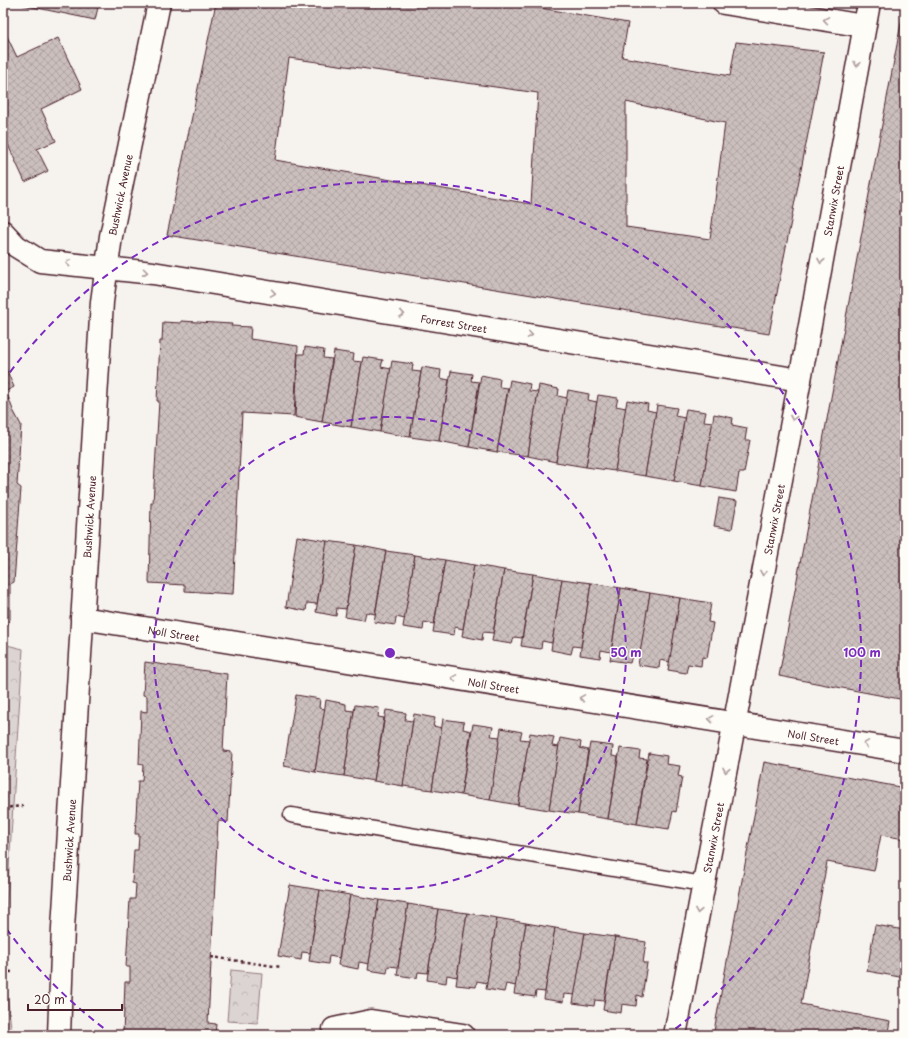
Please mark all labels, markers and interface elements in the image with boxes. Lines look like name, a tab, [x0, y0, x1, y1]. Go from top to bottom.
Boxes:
one-way arrow	[823, 16, 829, 25]
one-way arrow	[854, 61, 862, 67]
street label: Bushwick Avenue	[104, 152, 135, 237]
street label: Stanwix Street	[819, 164, 847, 237]
one-way arrow	[818, 258, 826, 264]
one-way arrow	[65, 259, 71, 268]
one-way arrow	[142, 268, 148, 277]
one-way arrow	[270, 288, 277, 297]
one-way arrow	[399, 309, 405, 318]
street label: Forrest Street	[420, 310, 488, 336]
one-way arrow	[527, 330, 533, 339]
one-way arrow	[789, 415, 798, 421]
street label: Bushwick Avenue	[79, 475, 99, 559]
street label: Stanwix Street	[759, 483, 788, 556]
one-way arrow	[759, 570, 768, 576]
street label: Noll Street	[147, 621, 201, 644]
text: 50 m	[610, 643, 642, 661]
text: 100 m	[843, 643, 881, 661]
centre of rings	[383, 646, 397, 660]
street label: Noll Street	[467, 673, 521, 696]
one-way arrow	[451, 674, 457, 683]
one-way arrow	[579, 695, 585, 703]
one-way arrow	[707, 715, 714, 724]
street label: Noll Street	[787, 725, 840, 748]
one-way arrow	[863, 741, 870, 749]
one-way arrow	[722, 767, 731, 773]
street label: Bushwick Avenue	[58, 798, 79, 882]
street label: Stanwix Street	[699, 801, 727, 874]
one-way arrow	[695, 908, 703, 914]
scale bar	[28, 986, 122, 1012]
text: 20 m	[34, 990, 65, 1008]

